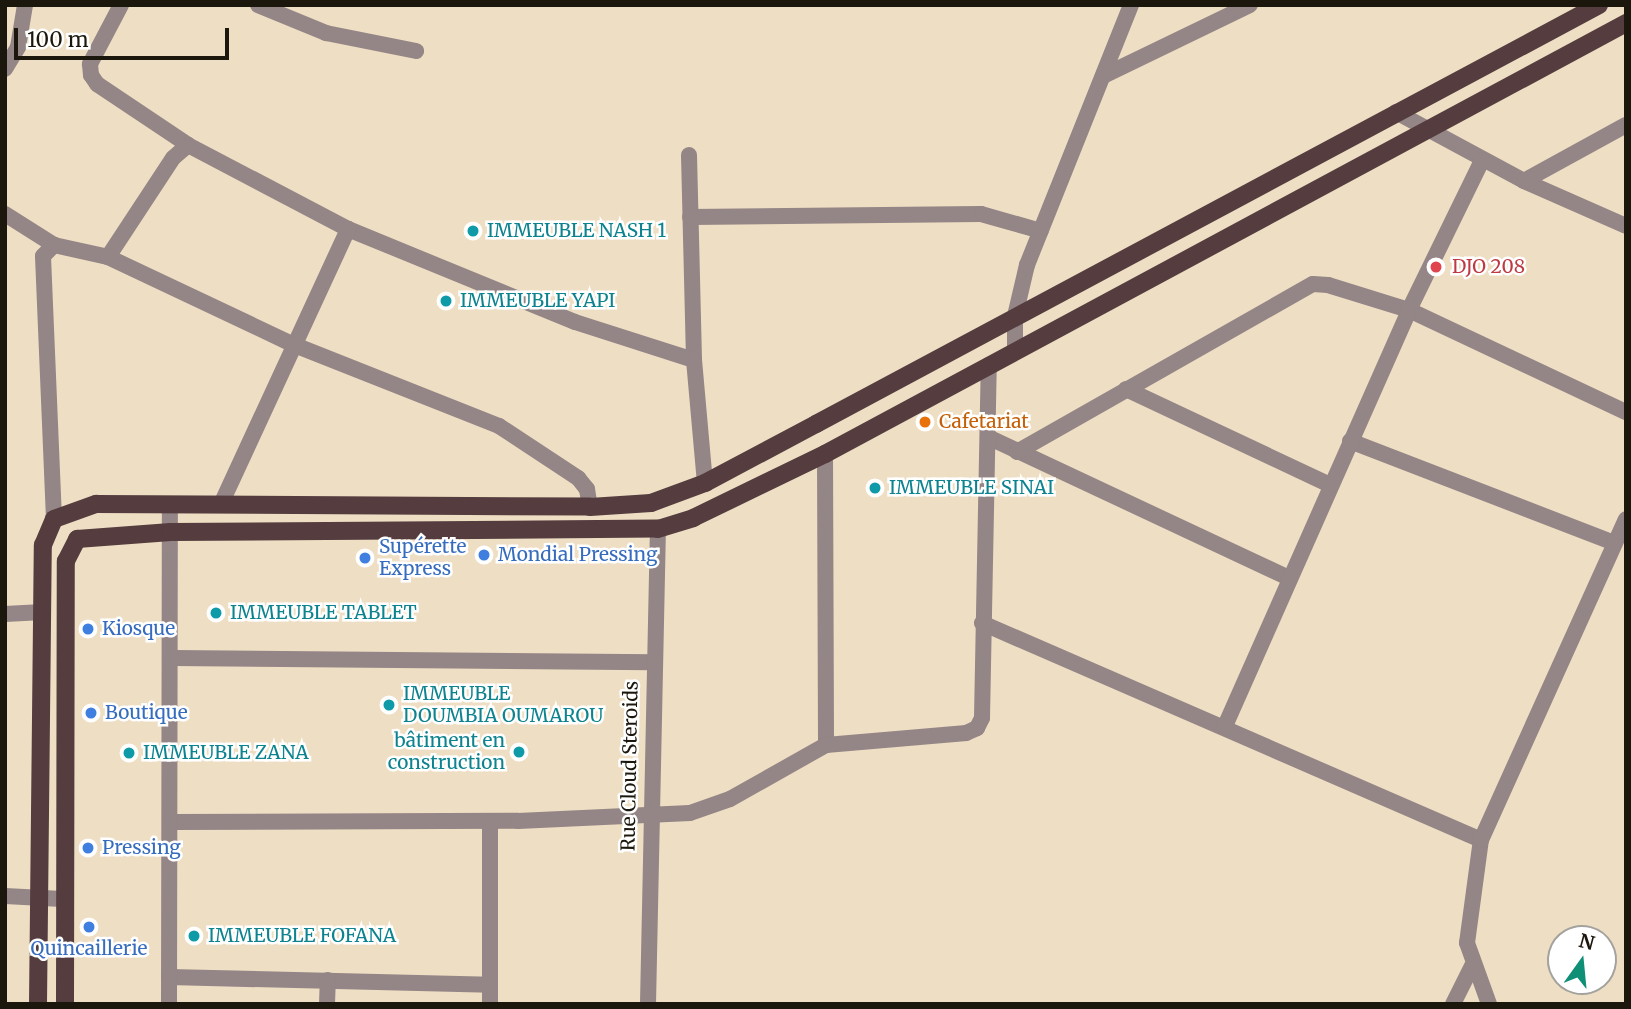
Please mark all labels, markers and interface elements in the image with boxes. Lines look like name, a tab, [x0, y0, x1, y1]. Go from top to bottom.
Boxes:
scale bar	[18, 14, 233, 58]
text: 100 m	[27, 26, 89, 53]
place label: IMMEUBLE NASH 1	[487, 220, 666, 242]
marker: IMMEUBLE NASH 1	[465, 223, 481, 239]
place label: DJO 208	[1452, 256, 1525, 278]
marker: DJO 208	[1426, 257, 1446, 277]
place label: IMMEUBLE YAPI	[460, 290, 615, 312]
marker: IMMEUBLE YAPI	[438, 293, 454, 309]
place label: Cafetariat	[939, 411, 1029, 433]
marker: Cafetariat	[917, 414, 933, 430]
place label: IMMEUBLE SINAI	[889, 477, 1054, 499]
marker: IMMEUBLE SINAI	[867, 480, 883, 496]
place label: Supérette Express	[379, 536, 466, 580]
place label: Mondial Pressing	[498, 544, 657, 566]
marker: Mondial Pressing	[476, 547, 492, 563]
marker: Supérette Express	[357, 550, 373, 566]
place label: IMMEUBLE TABLET	[230, 602, 417, 624]
marker: IMMEUBLE TABLET	[208, 605, 224, 621]
place label: Kiosque	[102, 618, 175, 640]
marker: Kiosque	[80, 621, 96, 637]
street label: Rue Cloud Steroids	[617, 681, 643, 851]
place label: IMMEUBLE DOUMBIA OUMAROU	[403, 683, 603, 727]
marker: IMMEUBLE DOUMBIA OUMAROU	[381, 697, 397, 713]
place label: Boutique	[105, 702, 188, 724]
marker: Boutique	[83, 705, 99, 721]
place label: bâtiment en construction	[388, 730, 505, 774]
place label: IMMEUBLE ZANA	[143, 742, 309, 764]
marker: bâtiment en construction	[511, 744, 527, 760]
marker: IMMEUBLE ZANA	[121, 745, 137, 761]
place label: Pressing	[102, 837, 181, 859]
marker: Pressing	[80, 840, 96, 856]
marker: Quincaillerie	[81, 919, 97, 935]
place label: IMMEUBLE FOFANA	[208, 925, 396, 947]
north arrow	[1547, 925, 1617, 995]
marker: IMMEUBLE FOFANA	[186, 928, 202, 944]
text: N	[1577, 928, 1597, 955]
place label: Quincaillerie	[31, 938, 147, 960]

